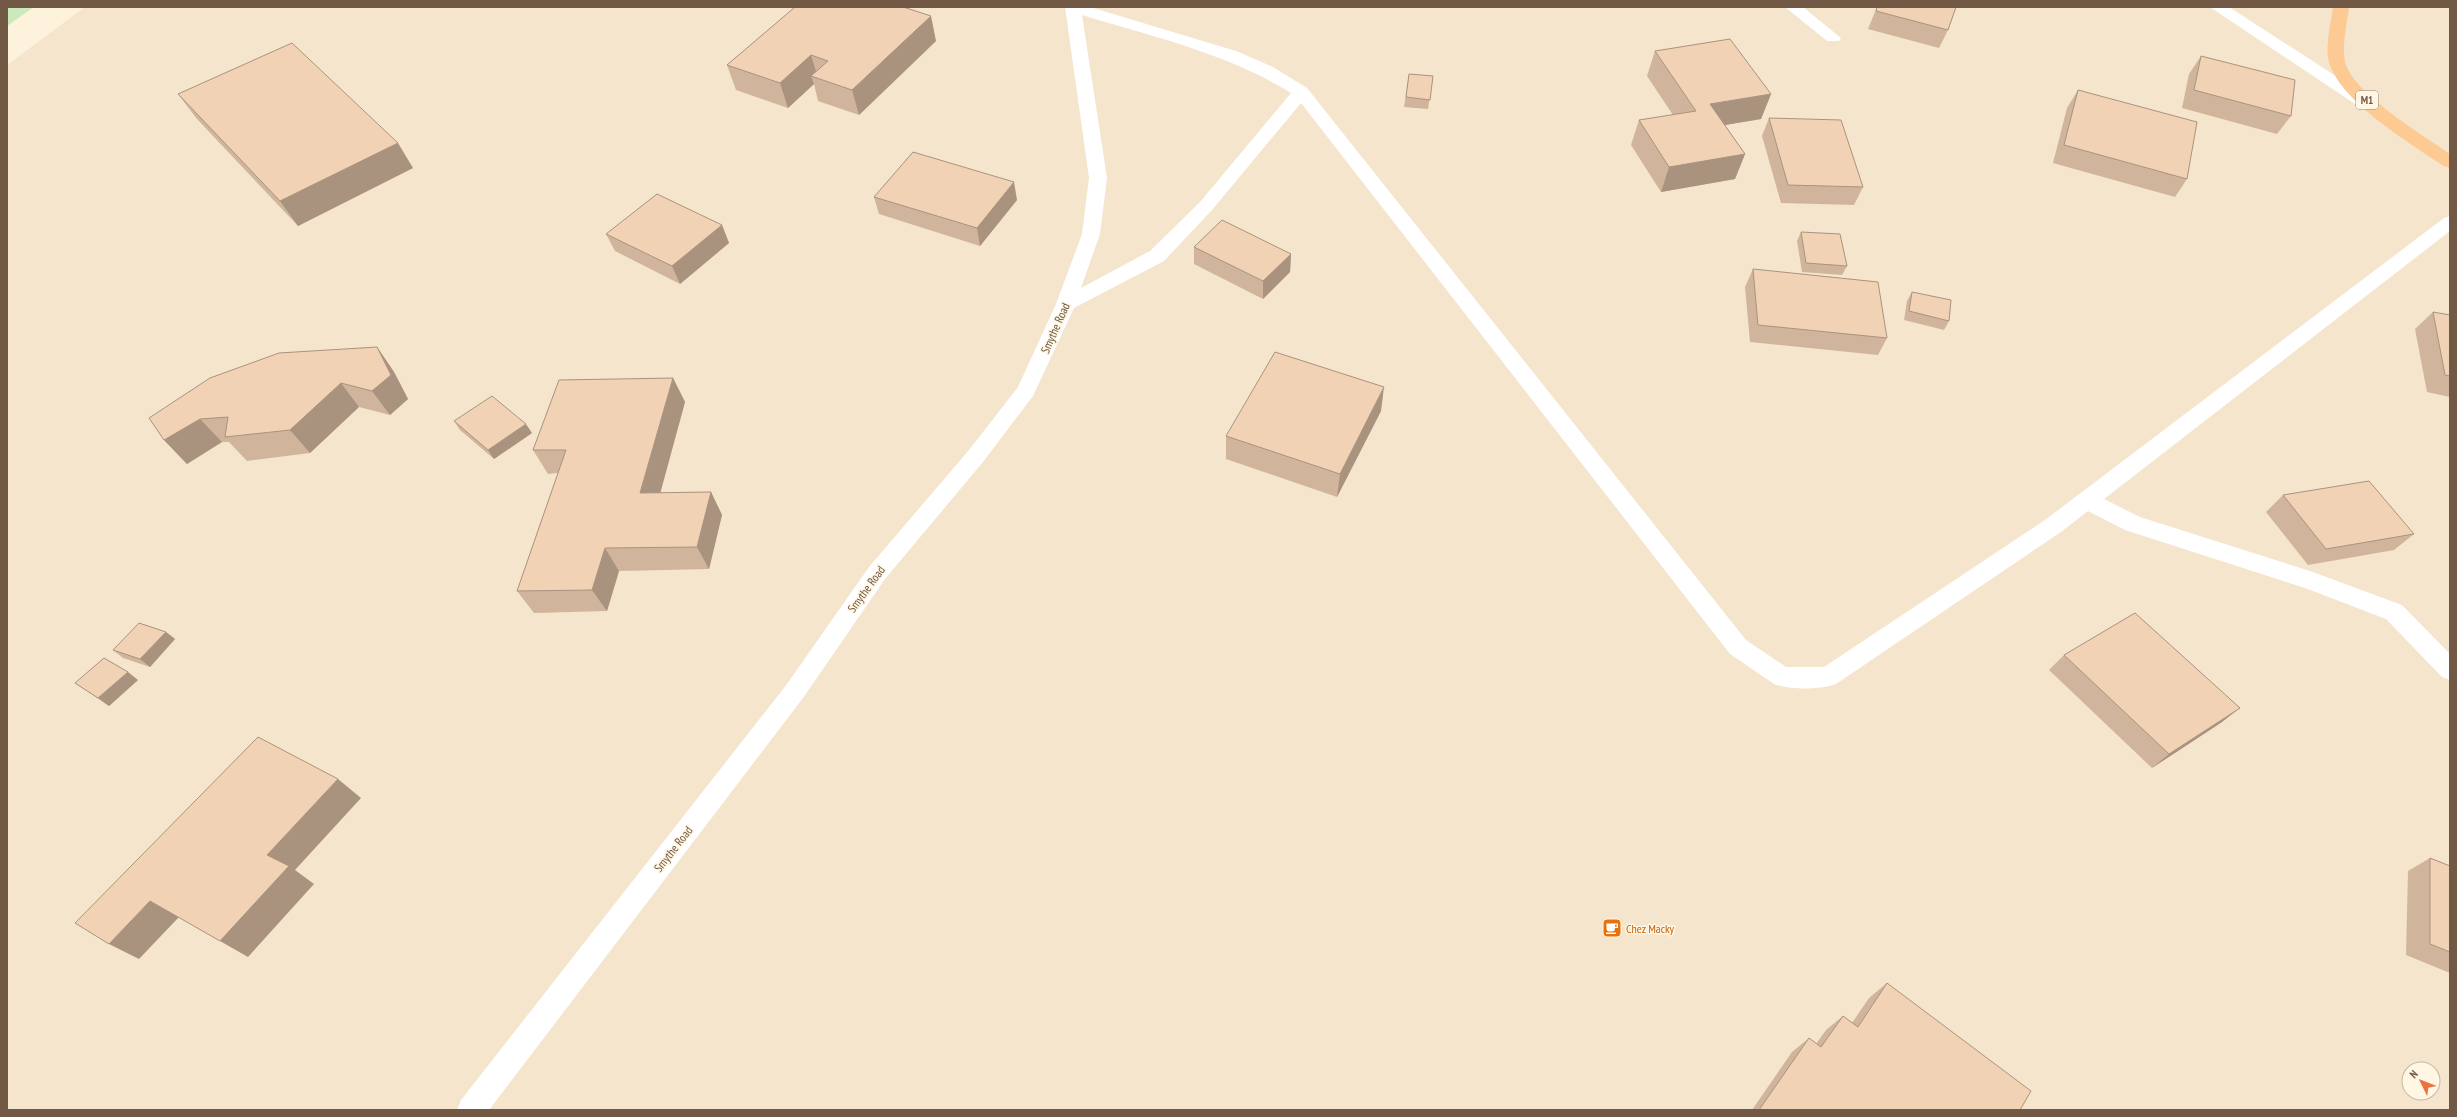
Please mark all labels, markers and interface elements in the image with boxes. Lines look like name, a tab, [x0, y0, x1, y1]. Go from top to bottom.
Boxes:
road number: M1	[2356, 91, 2378, 109]
street label: Smythe Road	[1037, 300, 1073, 356]
street label: Smythe Road	[844, 563, 888, 615]
street label: Smythe Road	[650, 823, 696, 875]
cafe icon: Chez Macky	[1601, 917, 1623, 939]
place label: Chez Macky	[1626, 921, 1675, 936]
north arrow	[2401, 1061, 2441, 1101]
text: N	[2407, 1067, 2421, 1081]

